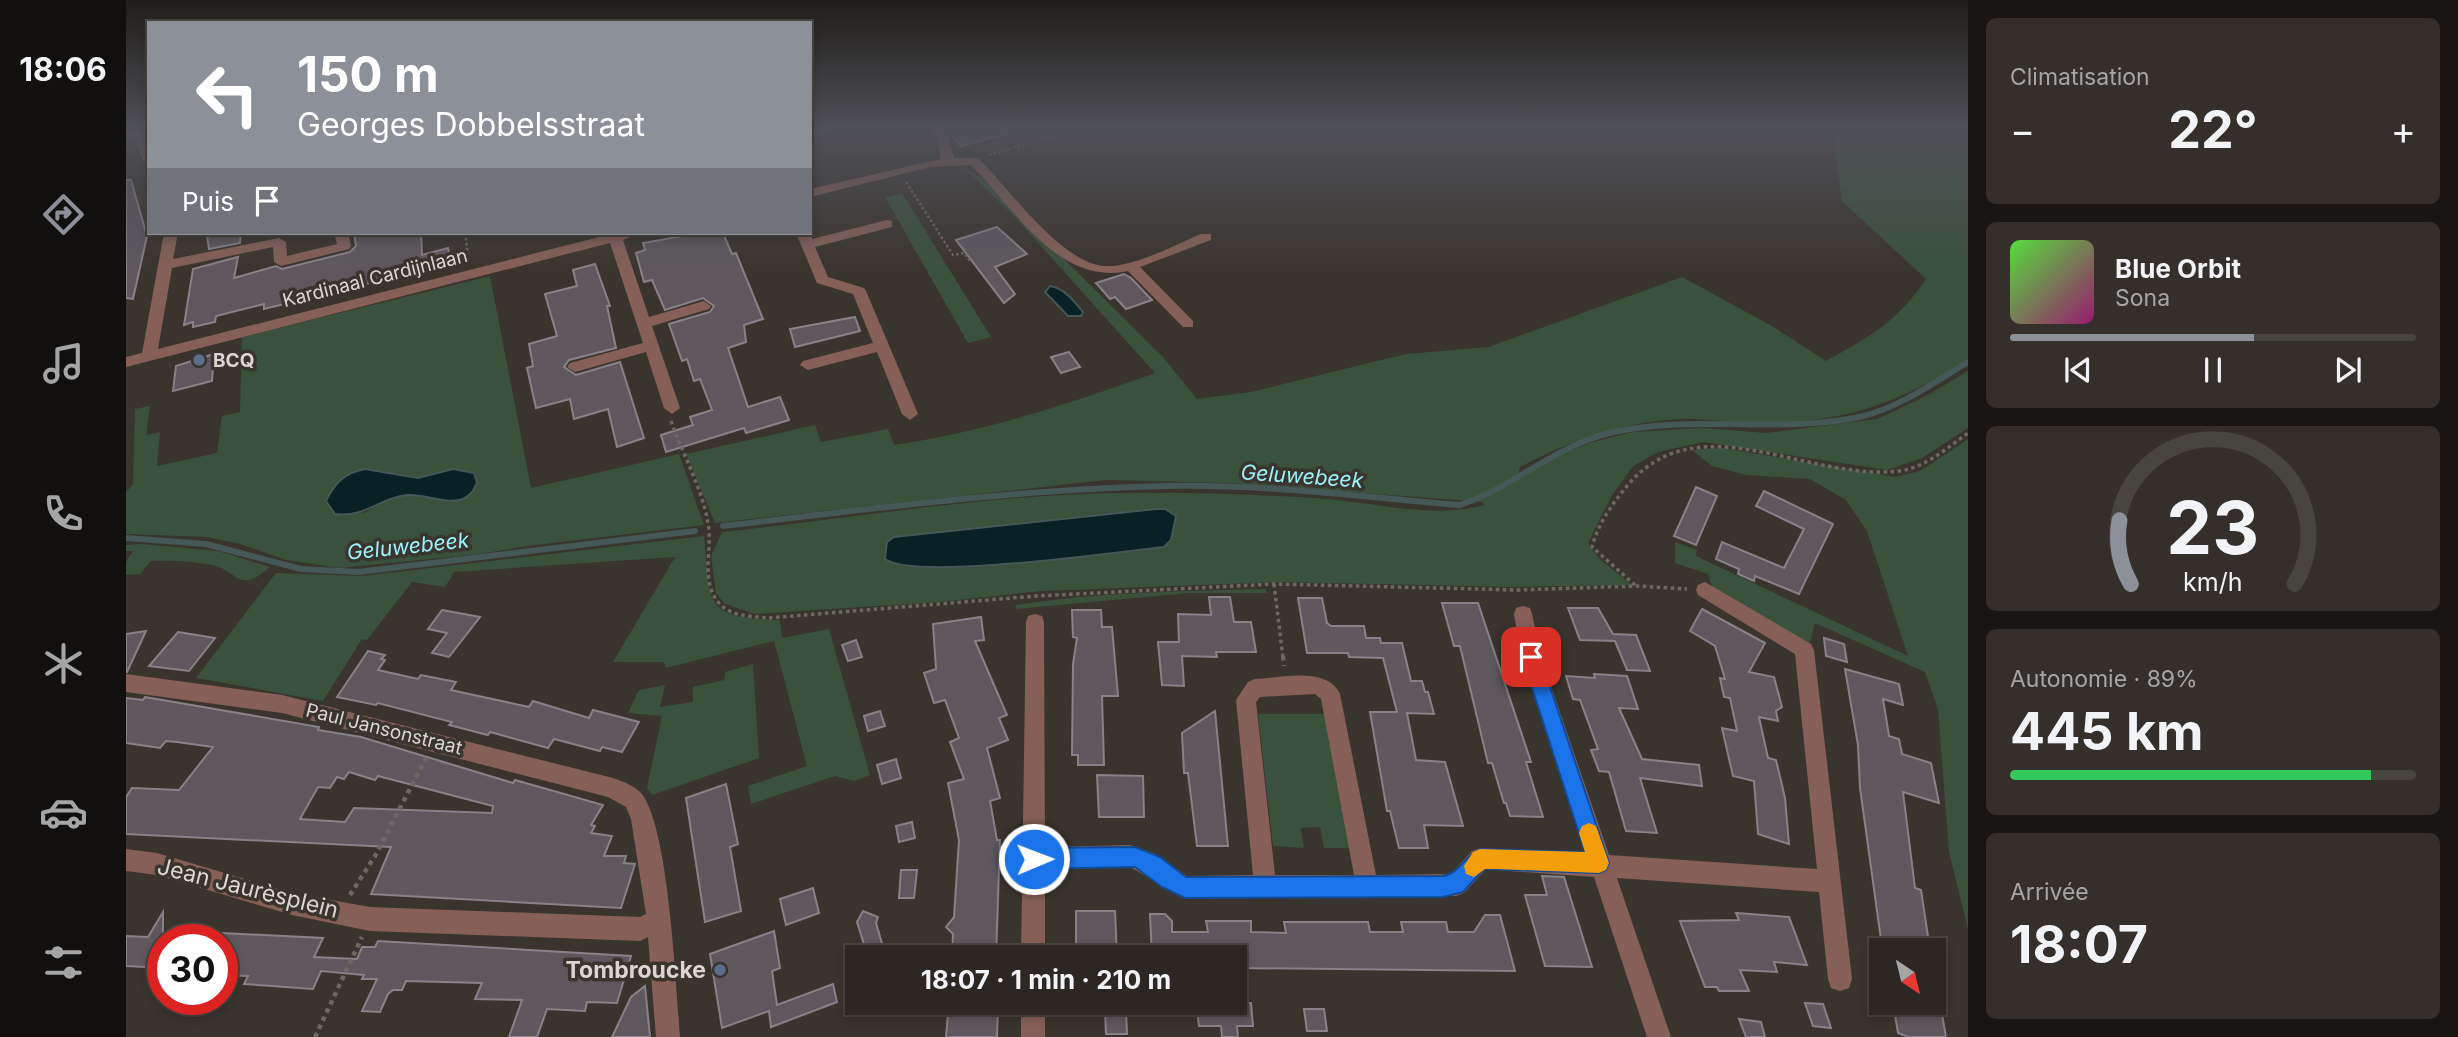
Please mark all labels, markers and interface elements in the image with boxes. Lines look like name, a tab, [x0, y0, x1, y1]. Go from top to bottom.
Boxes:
text: 150 m	[297, 45, 439, 104]
icon: left	[182, 49, 273, 140]
text: 18:06	[19, 50, 107, 89]
text: Climatisation	[2010, 63, 2150, 91]
text: 22°	[2168, 98, 2258, 161]
text: Georges Dobbelsstraat	[297, 105, 645, 144]
text: −	[2010, 107, 2035, 153]
text: +	[2391, 107, 2416, 153]
icon: arrive	[248, 182, 286, 220]
text: Puis	[182, 186, 234, 217]
icon: directions	[39, 190, 88, 239]
street label: Kardinaal Cardijnlaan	[280, 244, 470, 312]
text: Blue Orbit	[2115, 253, 2241, 284]
text: Sona	[2115, 284, 2170, 312]
icon: music	[39, 339, 88, 388]
place label: BCQ	[213, 349, 254, 372]
icon: previous	[2059, 351, 2097, 389]
icon: pause	[2194, 351, 2232, 389]
icon: next	[2329, 351, 2367, 389]
marker: BCQ	[191, 352, 207, 368]
water label: Geluwebeek	[1240, 459, 1365, 493]
text: 23	[2167, 484, 2259, 573]
icon: phone	[39, 489, 88, 538]
water label: Geluwebeek	[346, 527, 471, 565]
text: km/h	[2183, 567, 2243, 597]
pin	[1501, 627, 1561, 687]
icon: arrive	[1512, 638, 1550, 676]
icon: climate	[39, 639, 88, 688]
text: Autonomie · 89%	[2010, 665, 2198, 693]
street label: Paul Jansonstraat	[303, 698, 465, 760]
text: 445 km	[2010, 700, 2204, 763]
icon: car	[39, 788, 88, 837]
position arrow	[997, 822, 1071, 896]
street label: Jean Jaurèsplein	[155, 852, 341, 924]
text: Arrivée	[2010, 878, 2089, 906]
text: 18:07	[2010, 913, 2148, 976]
speed limit sign: 30	[147, 924, 238, 1015]
icon: filters	[39, 938, 88, 987]
north arrow	[1869, 938, 1946, 1015]
map controls	[1869, 938, 1946, 1015]
place label: Tombroucke	[566, 956, 706, 984]
marker: Tombroucke	[712, 962, 728, 978]
text: 18:07 · 1 min · 210 m	[921, 964, 1171, 995]

